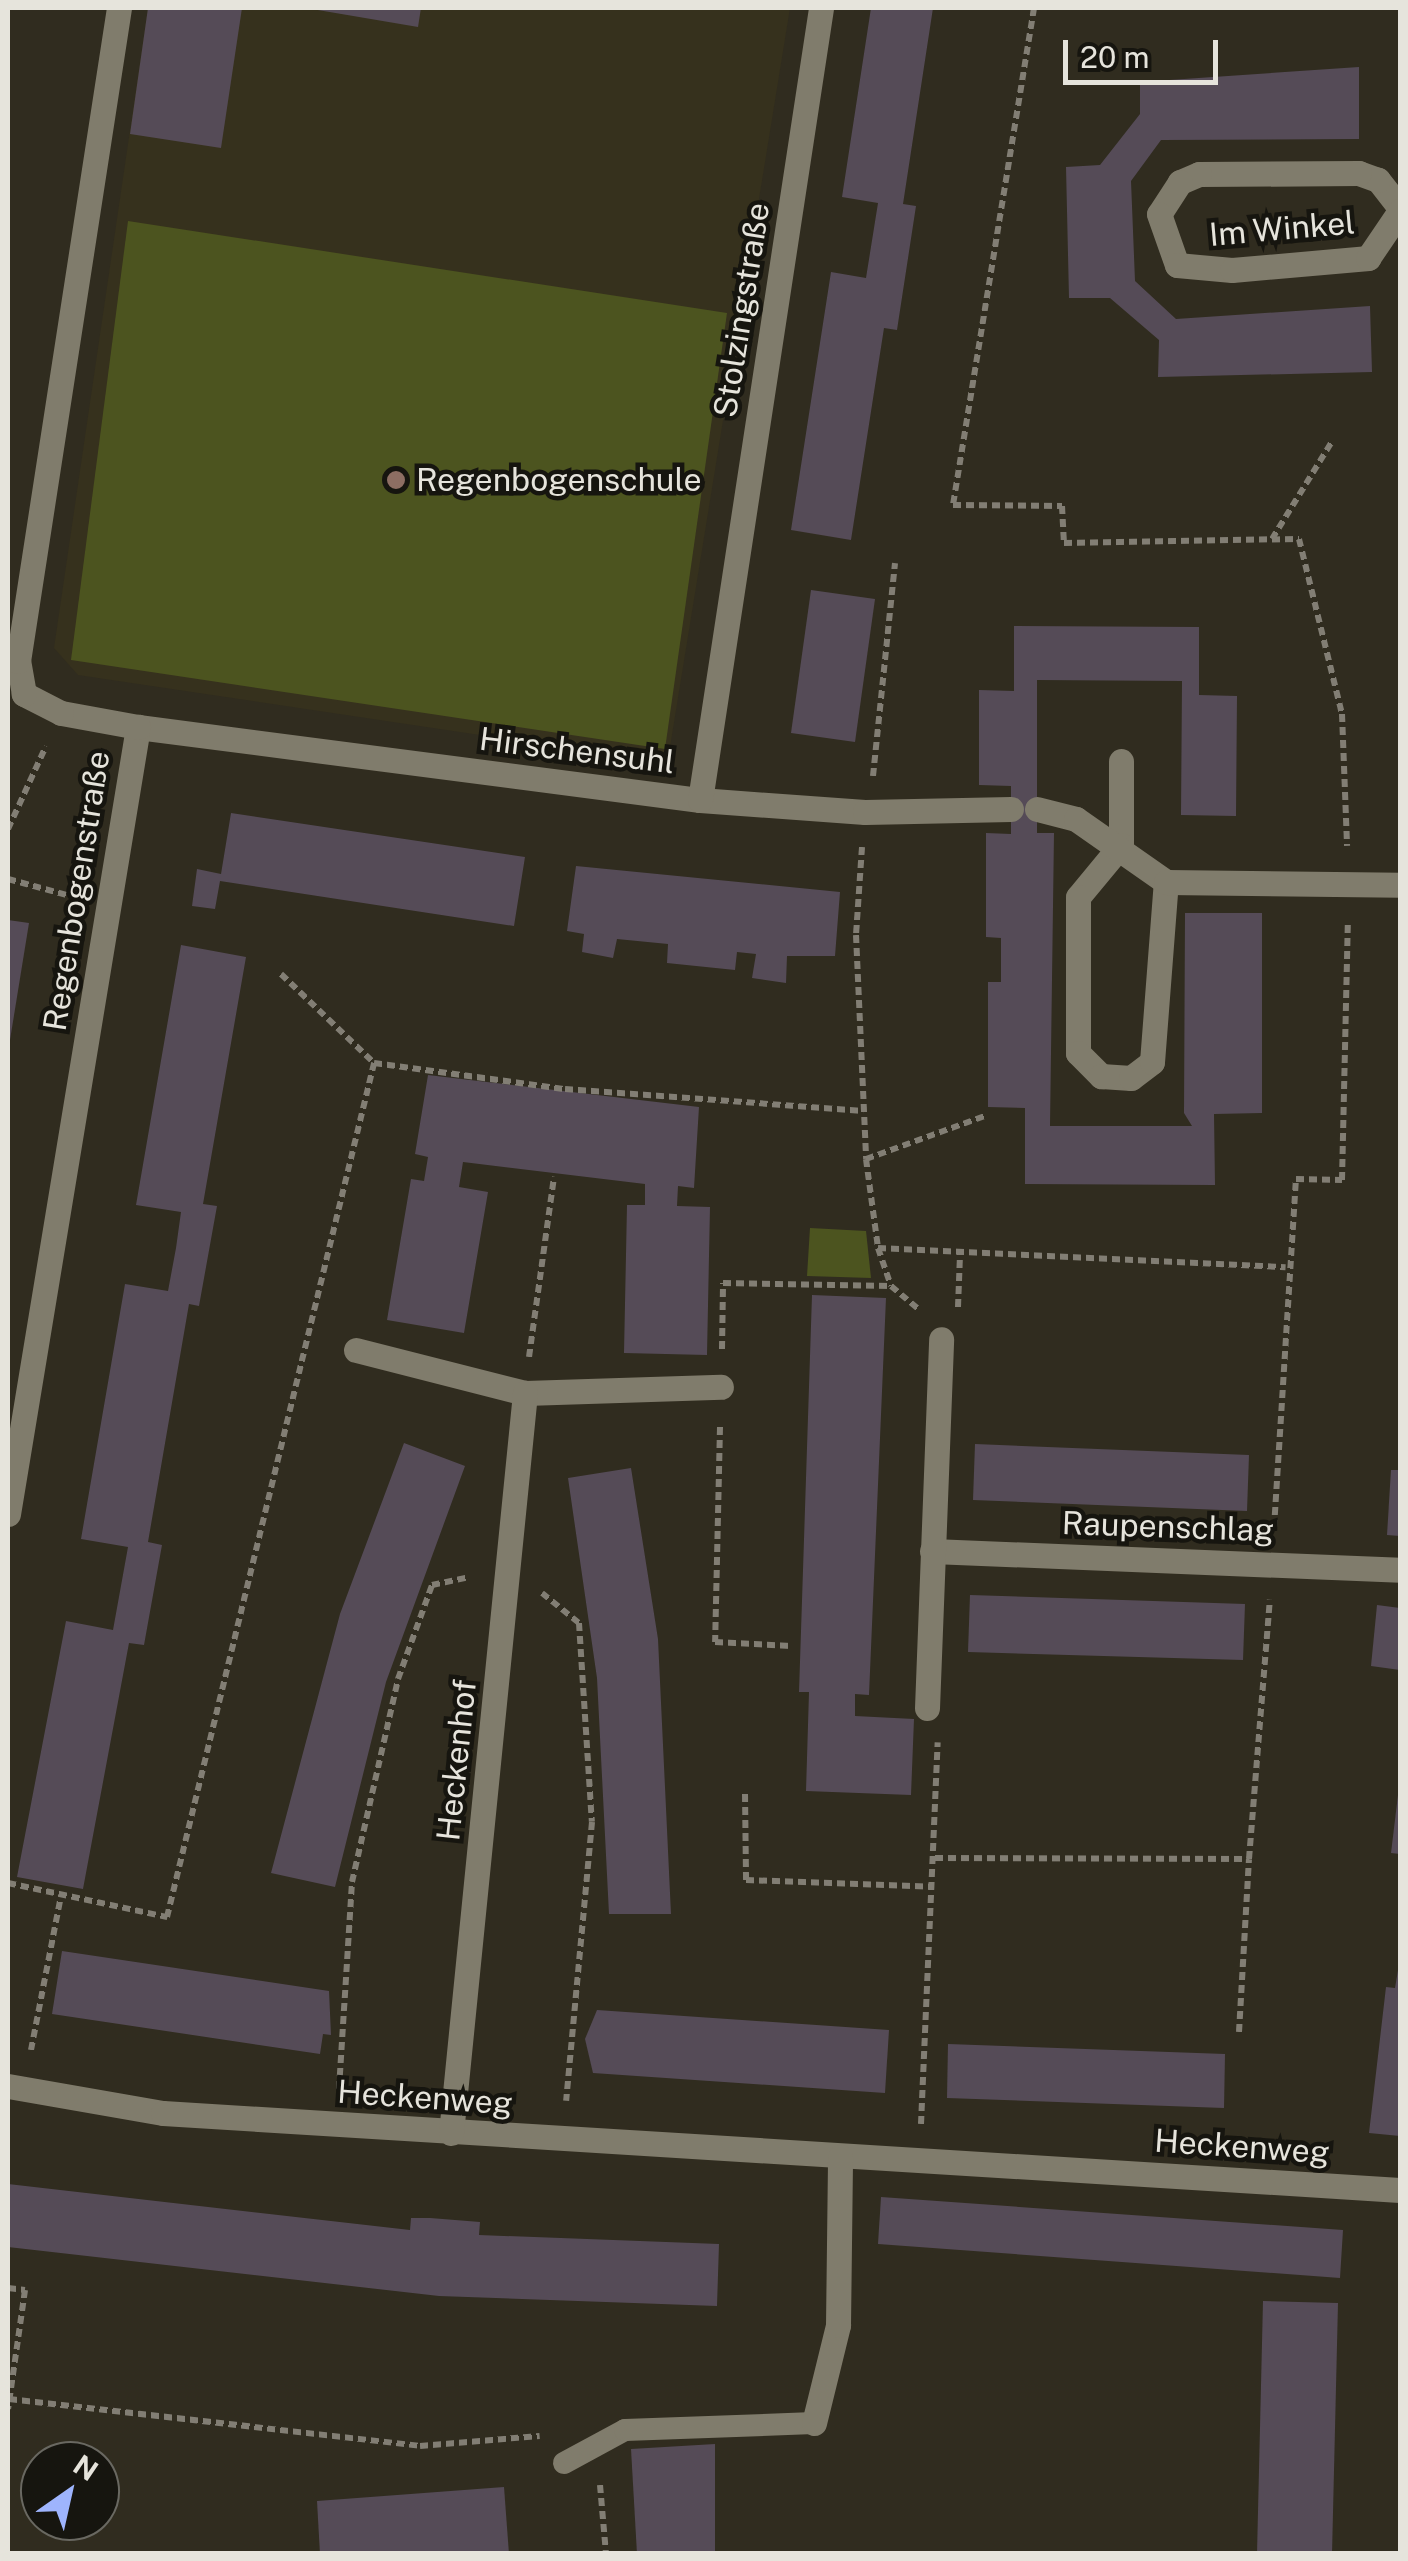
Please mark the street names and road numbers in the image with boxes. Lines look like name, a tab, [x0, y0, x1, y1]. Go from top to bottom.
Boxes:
street label: Stolzingstraße	[706, 200, 778, 420]
street label: Im Winkel	[1207, 203, 1357, 255]
street label: Hirschensuhl	[477, 720, 677, 782]
street label: Regenbogenstraße	[36, 748, 118, 1034]
street label: Raupenschlag	[1061, 1504, 1275, 1550]
street label: Heckenhof	[429, 1677, 485, 1843]
street label: Heckenweg	[336, 2073, 514, 2123]
street label: Heckenweg	[1153, 2122, 1331, 2172]

